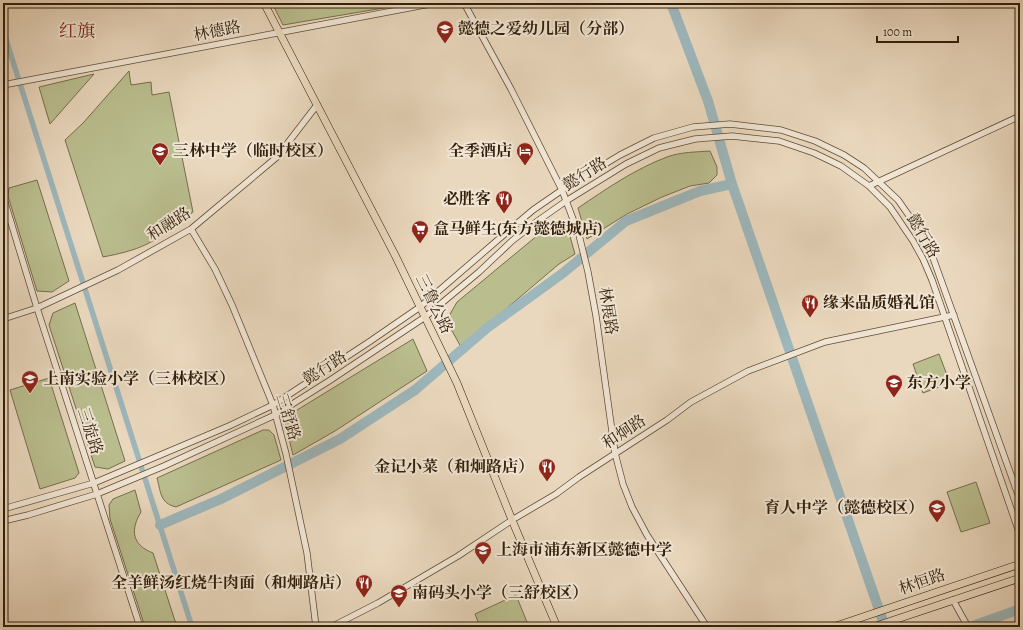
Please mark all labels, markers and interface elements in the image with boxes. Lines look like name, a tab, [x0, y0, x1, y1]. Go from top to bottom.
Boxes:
street label: 林德路	[191, 16, 243, 46]
place label: 懿德之爱幼儿园（分部）	[458, 18, 634, 40]
scale bar	[877, 18, 958, 44]
district label: 红旗	[59, 19, 95, 43]
school or university icon: 懿德之爱幼儿园（分部）	[435, 19, 455, 44]
text: 100 m	[883, 24, 912, 40]
place label: 三林中学（临时校区）	[173, 140, 333, 162]
place label: 全季酒店	[448, 140, 512, 162]
school or university icon: 三林中学（临时校区）	[150, 141, 170, 166]
hotel icon: 全季酒店	[515, 141, 535, 166]
street label: 懿行路	[559, 152, 611, 196]
place label: 必胜客	[443, 188, 491, 210]
restaurant icon: 必胜客	[494, 189, 514, 214]
street label: 和融路	[143, 202, 195, 246]
street label: 懿行路	[901, 210, 945, 262]
place label: 盒马鲜生(东方懿德城店)	[433, 218, 602, 240]
supermarket icon: 盒马鲜生(东方懿德城店)	[410, 219, 430, 244]
street label: 三鲁公路	[410, 270, 458, 338]
street label: 林展路	[593, 286, 623, 336]
place label: 缘来品质婚礼馆	[823, 292, 935, 314]
restaurant icon: 缘来品质婚礼馆	[800, 293, 820, 318]
street label: 懿行路	[299, 346, 351, 390]
place label: 上南实验小学（三林校区）	[43, 368, 235, 390]
school or university icon: 上南实验小学（三林校区）	[20, 369, 40, 394]
place label: 东方小学	[907, 372, 971, 394]
school or university icon: 东方小学	[884, 373, 904, 398]
street label: 三舒路	[270, 391, 306, 443]
street label: 三旋路	[72, 405, 108, 457]
street label: 和炯路	[598, 410, 650, 454]
place label: 金记小菜（和炯路店）	[374, 456, 534, 478]
restaurant icon: 金记小菜（和炯路店）	[537, 457, 557, 482]
place label: 育人中学（懿德校区）	[764, 497, 924, 519]
school or university icon: 育人中学（懿德校区）	[927, 498, 947, 523]
place label: 上海市浦东新区懿德中学	[496, 539, 672, 561]
school or university icon: 上海市浦东新区懿德中学	[473, 540, 493, 565]
street label: 林恒路	[896, 564, 948, 600]
place label: 全羊鲜汤红烧牛肉面（和炯路店）	[111, 572, 351, 594]
restaurant icon: 全羊鲜汤红烧牛肉面（和炯路店）	[354, 573, 374, 598]
place label: 南码头小学（三舒校区）	[412, 582, 588, 604]
school or university icon: 南码头小学（三舒校区）	[389, 583, 409, 608]

